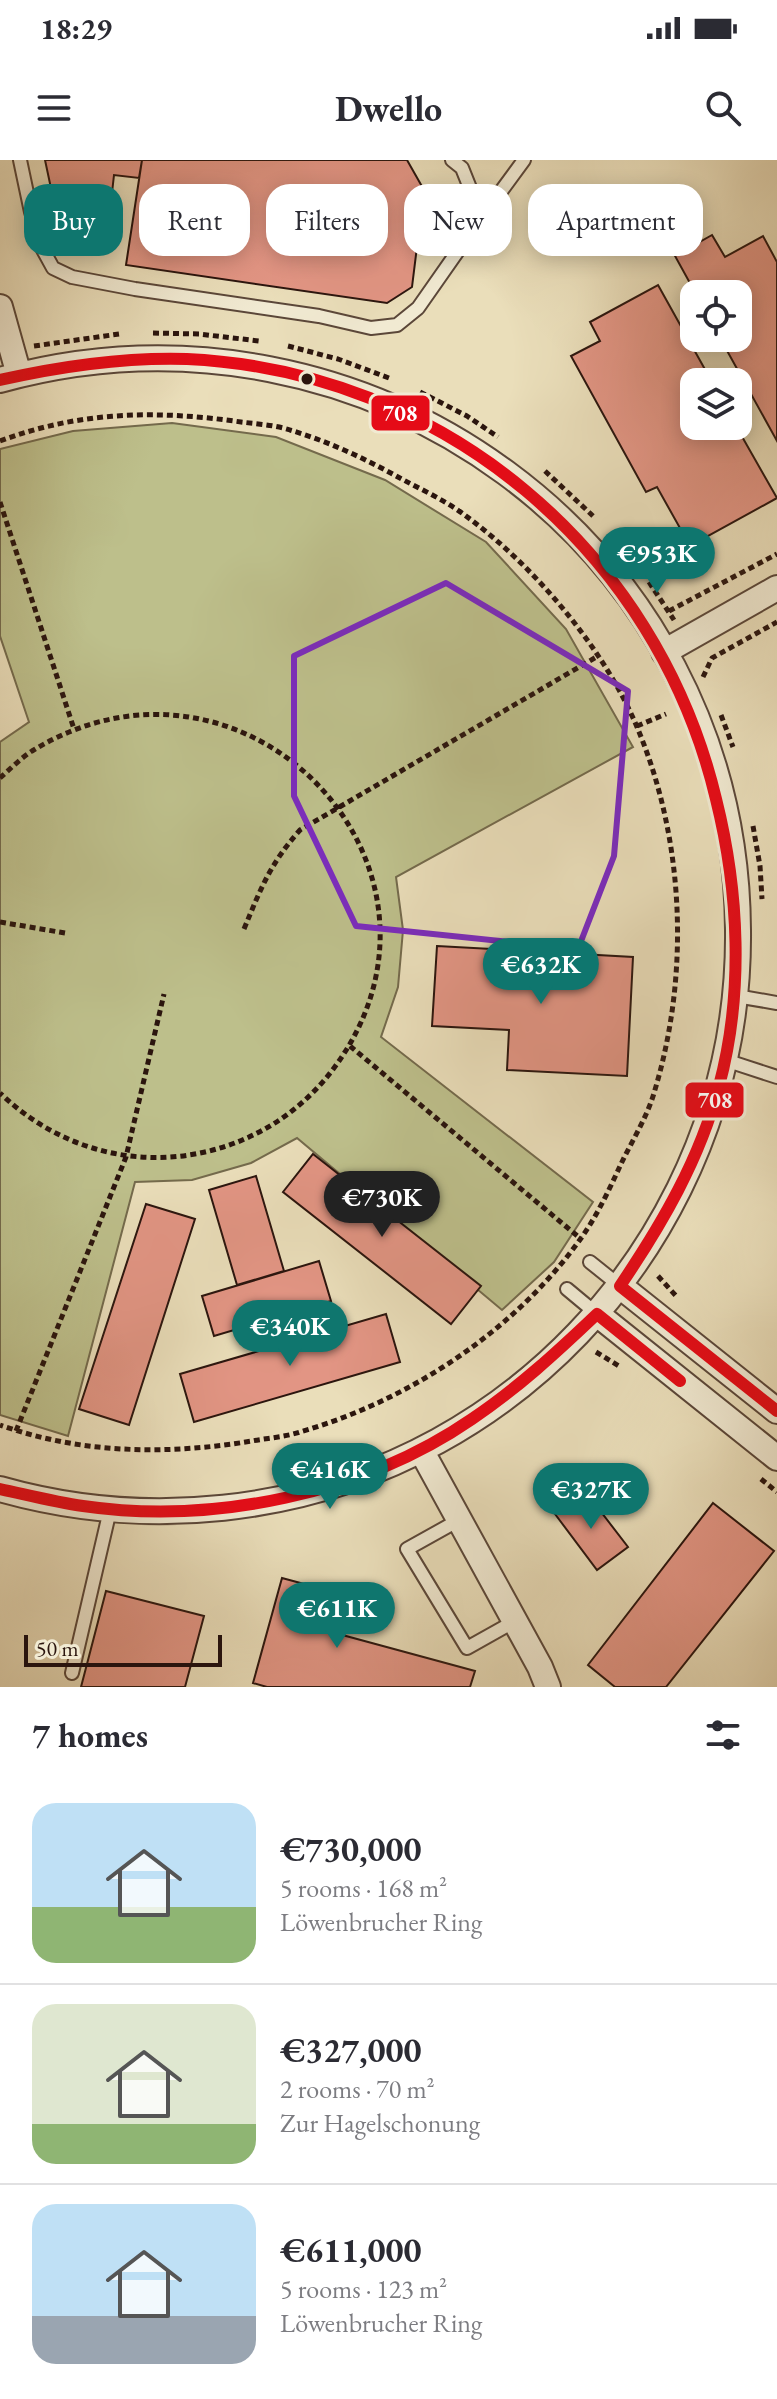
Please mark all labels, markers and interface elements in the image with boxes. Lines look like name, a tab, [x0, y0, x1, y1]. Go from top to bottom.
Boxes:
text: 18:29	[40, 9, 112, 48]
text: Dwello	[335, 85, 442, 132]
icon: menu	[32, 86, 76, 130]
icon: search	[701, 86, 745, 130]
chip: Buy	[24, 184, 123, 256]
chip: Rent	[139, 184, 250, 256]
chip: Filters	[266, 184, 388, 256]
chip: New	[404, 184, 512, 256]
chip: Apartment	[528, 184, 703, 256]
map controls	[680, 280, 752, 440]
button: locate	[680, 280, 752, 352]
button: layers	[680, 368, 752, 440]
unlabelled marker	[299, 371, 315, 387]
line badge: 708	[370, 394, 431, 432]
text: 708	[383, 399, 417, 428]
pin: €953K	[601, 527, 713, 595]
text: €953K	[617, 536, 697, 570]
pin: €632K	[485, 938, 597, 1006]
text: €632K	[501, 947, 581, 981]
line badge: 708	[684, 1081, 745, 1119]
text: 708	[698, 1086, 732, 1115]
pin: €730K	[326, 1171, 438, 1239]
text: €730K	[342, 1180, 422, 1214]
pin: €340K	[234, 1300, 346, 1368]
text: €340K	[250, 1309, 330, 1343]
pin: €416K	[274, 1443, 386, 1511]
text: €416K	[290, 1452, 370, 1486]
pin: €327K	[535, 1463, 647, 1531]
text: €327K	[551, 1472, 631, 1506]
pin: €611K	[281, 1582, 393, 1650]
text: €611K	[297, 1591, 377, 1625]
scale bar	[24, 1631, 222, 1667]
text: 50 m	[36, 1634, 79, 1663]
text: 7 homes	[32, 1713, 148, 1757]
icon: filters	[701, 1713, 745, 1757]
text: €730,000	[280, 1827, 421, 1871]
icon: home	[96, 1835, 192, 1931]
text: 5 rooms · 168 m²	[280, 1871, 447, 1905]
text: Löwenbrucher Ring	[280, 1905, 482, 1939]
text: €327,000	[280, 2028, 421, 2072]
icon: home	[96, 2036, 192, 2132]
text: 2 rooms · 70 m²	[280, 2072, 435, 2106]
text: Zur Hagelschonung	[280, 2106, 480, 2140]
text: €611,000	[280, 2228, 421, 2272]
icon: home	[96, 2236, 192, 2332]
text: 5 rooms · 123 m²	[280, 2272, 447, 2306]
text: Löwenbrucher Ring	[280, 2306, 482, 2340]

